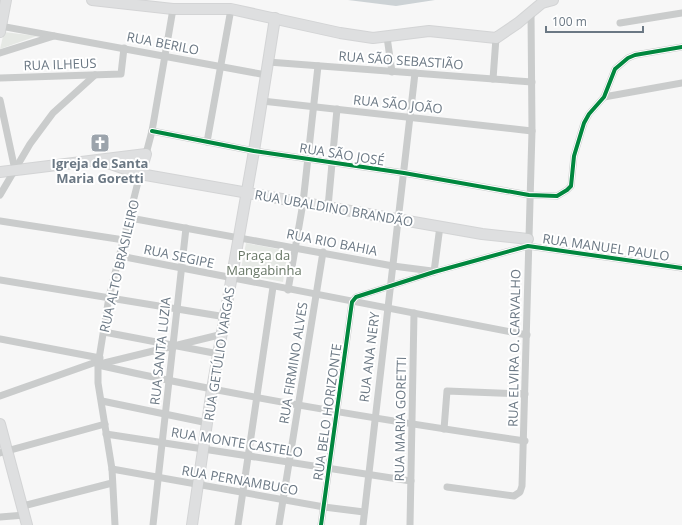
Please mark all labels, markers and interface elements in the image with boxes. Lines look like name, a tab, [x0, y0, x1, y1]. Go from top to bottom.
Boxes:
scale bar	[546, 8, 643, 34]
text: 100 m	[552, 13, 587, 30]
street label: RUA BERILO	[125, 27, 201, 59]
street label: RUA SÃO SEBASTIÃO	[338, 47, 464, 73]
street label: RUA ILHEUS	[23, 54, 97, 74]
street label: RUA SÃO JOÃO	[352, 90, 444, 118]
church icon: Igreja de Santa Maria Goretti	[89, 132, 111, 154]
street label: RUA SÃO JOSÉ	[298, 138, 386, 170]
place label: Igreja de Santa Maria Goretti	[52, 154, 148, 187]
street label: RUA UBALDINO BRANDÃO	[253, 185, 415, 231]
street label: RUA ALTO BRASILEIRO	[95, 198, 143, 334]
street label: RUA RIO BAHIA	[285, 224, 380, 260]
street label: RUA MANUEL PAULO	[541, 229, 671, 265]
street label: RUA SEGIPE	[142, 240, 216, 272]
park label: Praça da Mangabinha	[226, 246, 302, 279]
street label: RUA ELVIRA O. CARVALHO	[504, 269, 524, 427]
street label: RUA GETÚLIO VARGAS	[200, 286, 238, 422]
street label: RUA SANTA LUZIA	[145, 295, 175, 406]
street label: RUA FIRMINO ALVES	[274, 301, 312, 425]
street label: RUA ANA NERY	[355, 310, 384, 403]
street label: RUA BELO HORIZONTE	[308, 342, 346, 482]
street label: RUA MARIA GORETTI	[390, 356, 410, 482]
street label: RUA MONTE CASTELO	[170, 423, 304, 461]
street label: RUA PERNAMBUCO	[180, 461, 300, 499]

